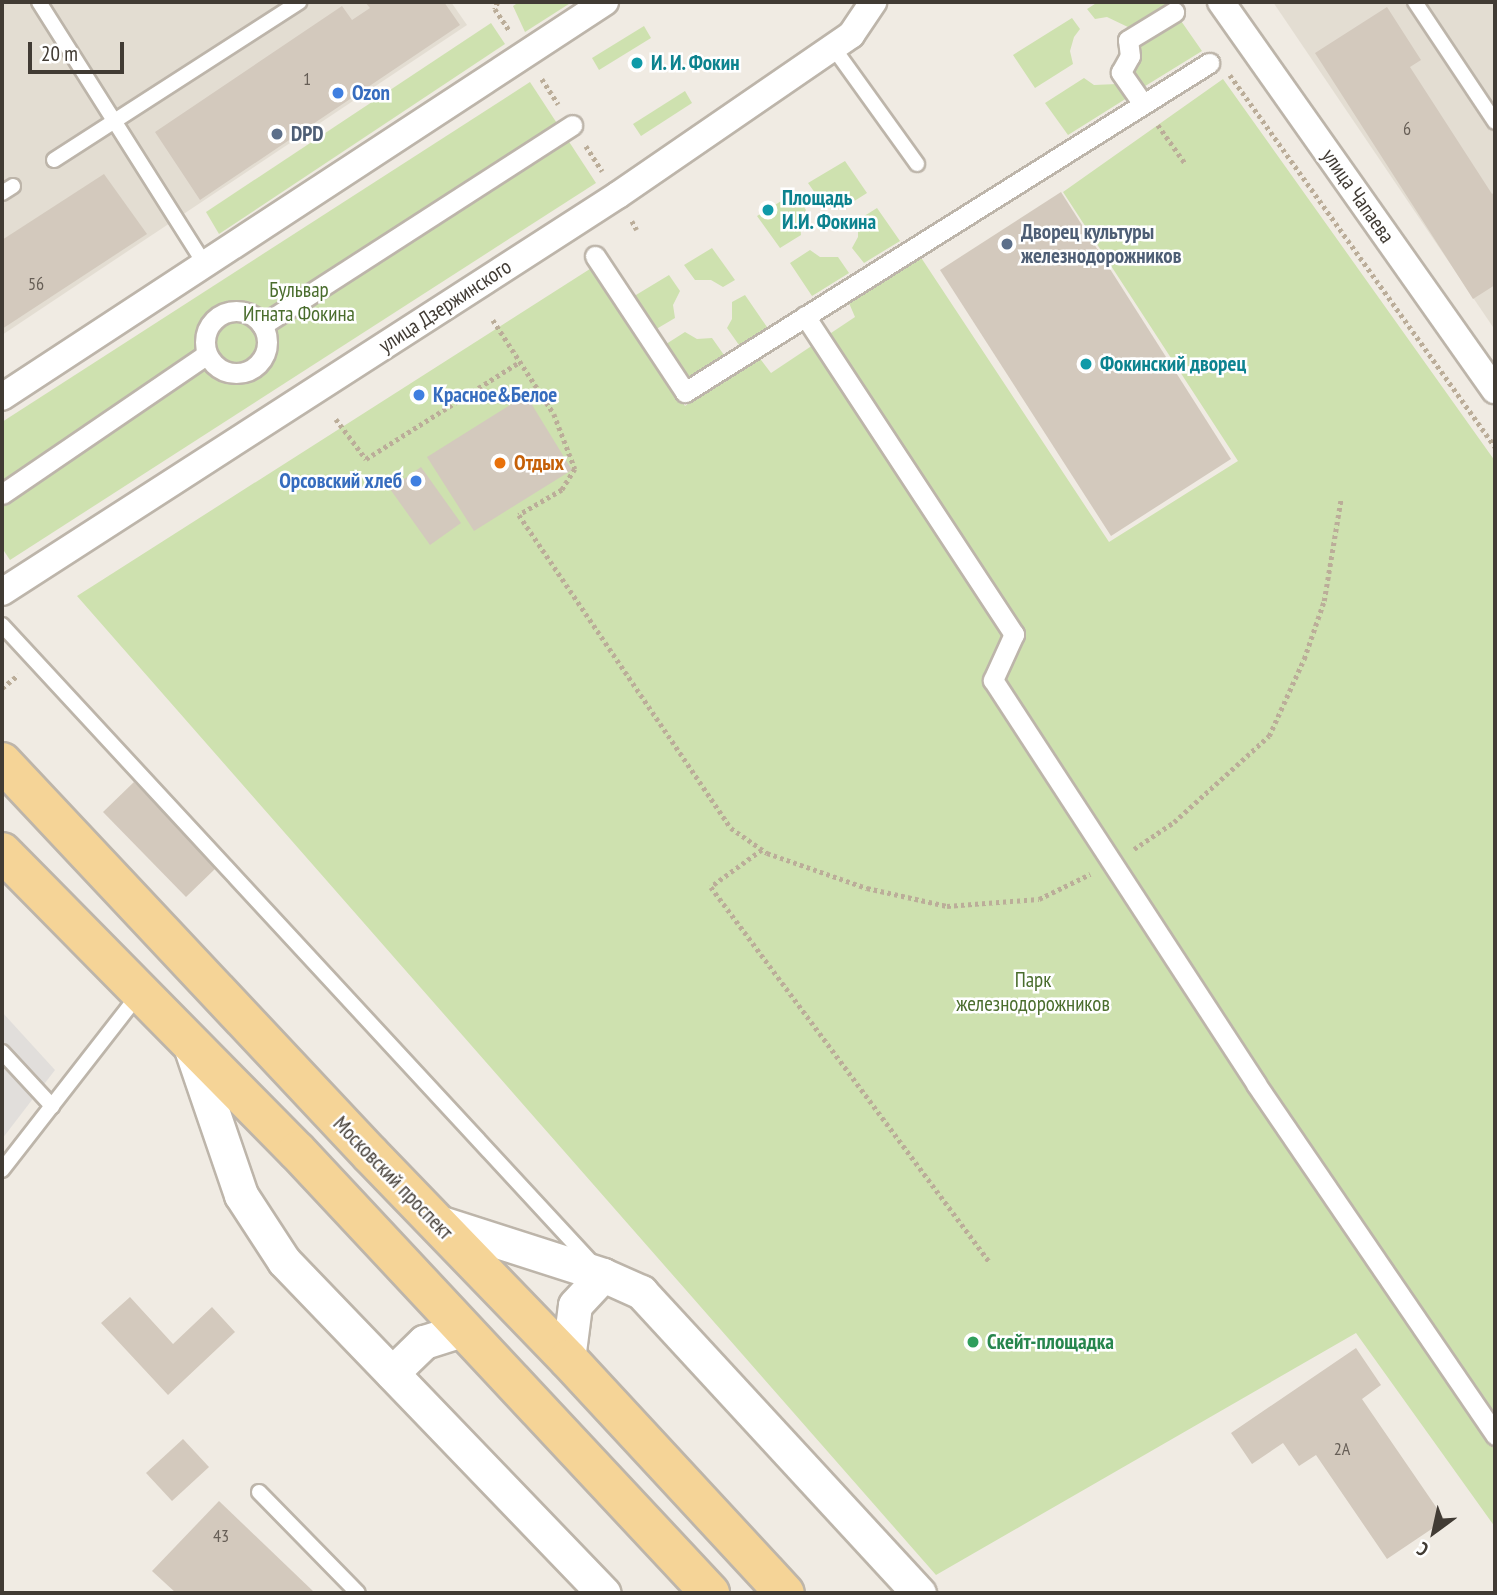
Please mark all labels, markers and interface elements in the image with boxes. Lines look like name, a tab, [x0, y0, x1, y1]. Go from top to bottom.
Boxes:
scale bar	[32, 28, 128, 72]
text: 20 m	[41, 40, 78, 67]
place label: И. И. Фокин	[651, 50, 742, 76]
marker: И. И. Фокин	[629, 55, 645, 71]
house number: 1	[303, 68, 311, 90]
place label: Ozon	[352, 80, 390, 106]
marker: Ozon	[330, 85, 346, 101]
house number: 6	[1403, 118, 1411, 140]
place label: DPD	[291, 121, 323, 147]
marker: DPD	[269, 126, 285, 142]
street label: улица Чапаева	[1316, 144, 1400, 248]
place label: Площадь И.И. Фокина	[782, 185, 878, 235]
marker: Площадь И.И. Фокина	[760, 202, 776, 218]
place label: Дворец культуры железнодорожников	[1021, 219, 1181, 269]
marker: Дворец культуры железнодорожников	[999, 236, 1015, 252]
street label: улица Дзержинского	[374, 254, 516, 358]
house number: 56	[28, 273, 44, 295]
park label: Бульвар Игната Фокина	[243, 277, 355, 327]
place label: Фокинский дворец	[1100, 351, 1246, 377]
marker: Фокинский дворец	[1078, 356, 1094, 372]
place label: Красное&Белое	[433, 382, 557, 408]
marker: Красное&Белое	[411, 387, 427, 403]
place label: Отдых	[514, 450, 564, 476]
marker: Отдых	[492, 455, 508, 471]
place label: Орсовский хлеб	[279, 468, 402, 494]
marker: Орсовский хлеб	[408, 473, 424, 489]
park label: Парк железнодорожников	[956, 967, 1110, 1017]
street label: Московский проспект	[328, 1111, 458, 1245]
place label: Скейт-площадка	[987, 1329, 1114, 1355]
marker: Скейт-площадка	[965, 1334, 981, 1350]
house number: 2А	[1334, 1438, 1350, 1460]
north arrow	[1399, 1497, 1469, 1567]
house number: 43	[213, 1525, 229, 1547]
text: С	[1412, 1537, 1433, 1562]

